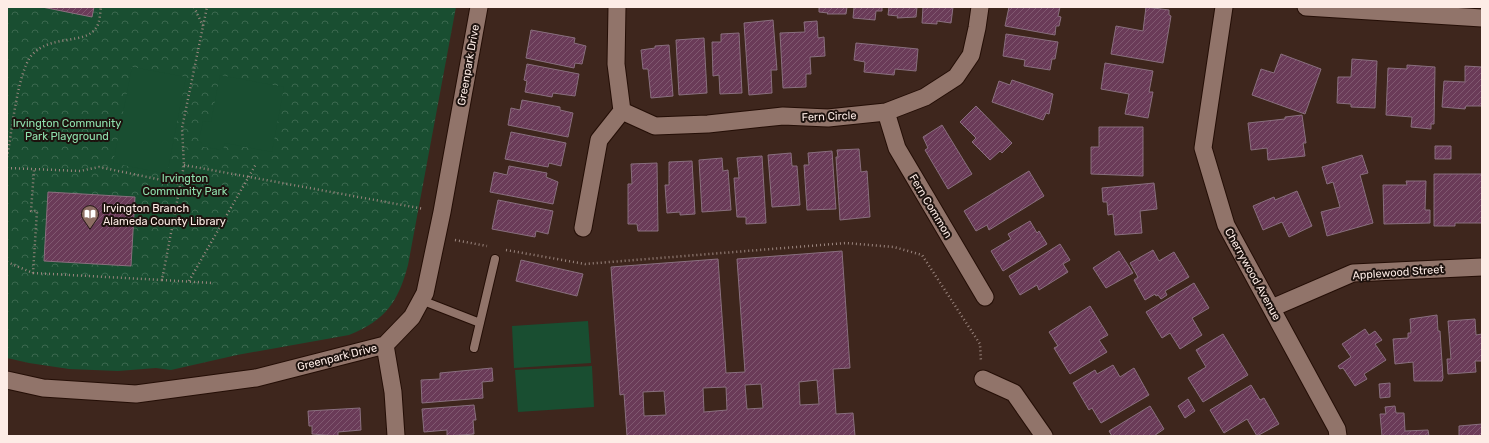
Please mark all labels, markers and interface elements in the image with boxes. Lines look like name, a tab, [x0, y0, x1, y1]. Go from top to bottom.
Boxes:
street label: Greenpark Drive	[455, 24, 482, 107]
street label: Fern Circle	[801, 109, 857, 124]
park label: Irvington Community Park Playground	[13, 117, 121, 143]
park label: Irvington Community Park	[143, 172, 228, 198]
street label: Fern Common	[906, 172, 955, 241]
place label: Irvington Branch Alameda County Library	[103, 202, 226, 228]
library icon: Irvington Branch Alameda County Library	[80, 204, 100, 229]
street label: Cherrywood Avenue	[1222, 226, 1283, 323]
street label: Applewood Street	[1352, 263, 1445, 282]
street label: Greenpark Drive	[296, 341, 379, 374]

